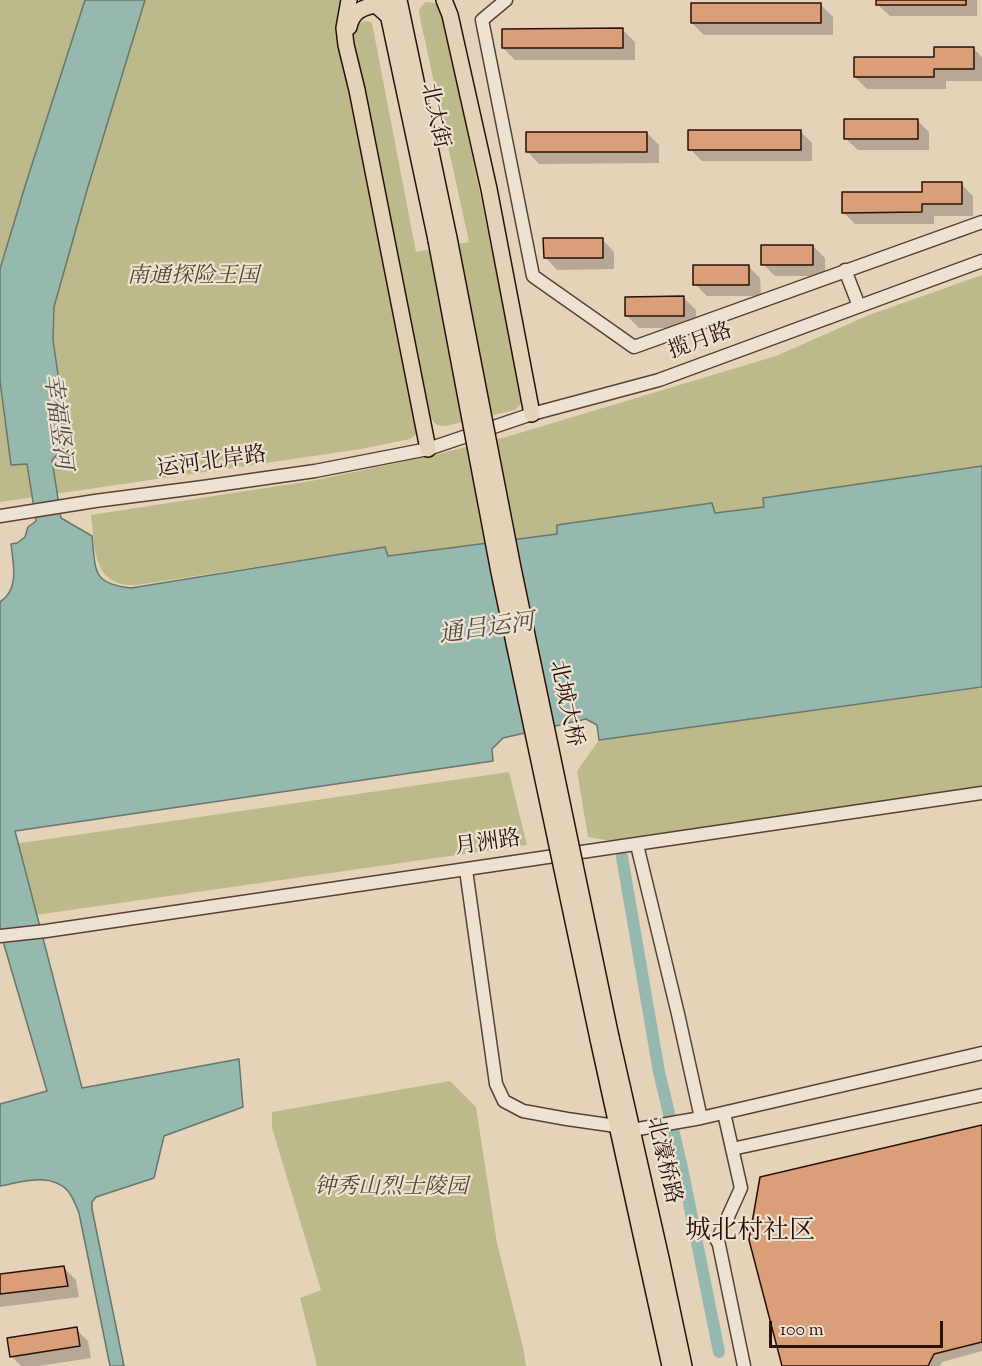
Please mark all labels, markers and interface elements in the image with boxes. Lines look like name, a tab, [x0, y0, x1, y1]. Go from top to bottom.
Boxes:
street label: 北大街	[413, 81, 453, 151]
park label: 南通探险王国	[127, 265, 259, 291]
street label: 揽月路	[665, 319, 737, 367]
water label: 幸福竖河	[35, 373, 75, 471]
street label: 运河北岸路	[156, 443, 268, 485]
water label: 通吕运河	[437, 610, 537, 652]
street label: 北城大桥	[542, 658, 586, 750]
street label: 月洲路	[453, 827, 523, 863]
street label: 北濠桥路	[639, 1115, 685, 1207]
park label: 钟秀山烈士陵园	[314, 1176, 468, 1202]
district label: 城北村社区	[685, 1218, 815, 1250]
scale bar	[772, 1309, 946, 1347]
text: 100 m	[780, 1318, 824, 1344]

